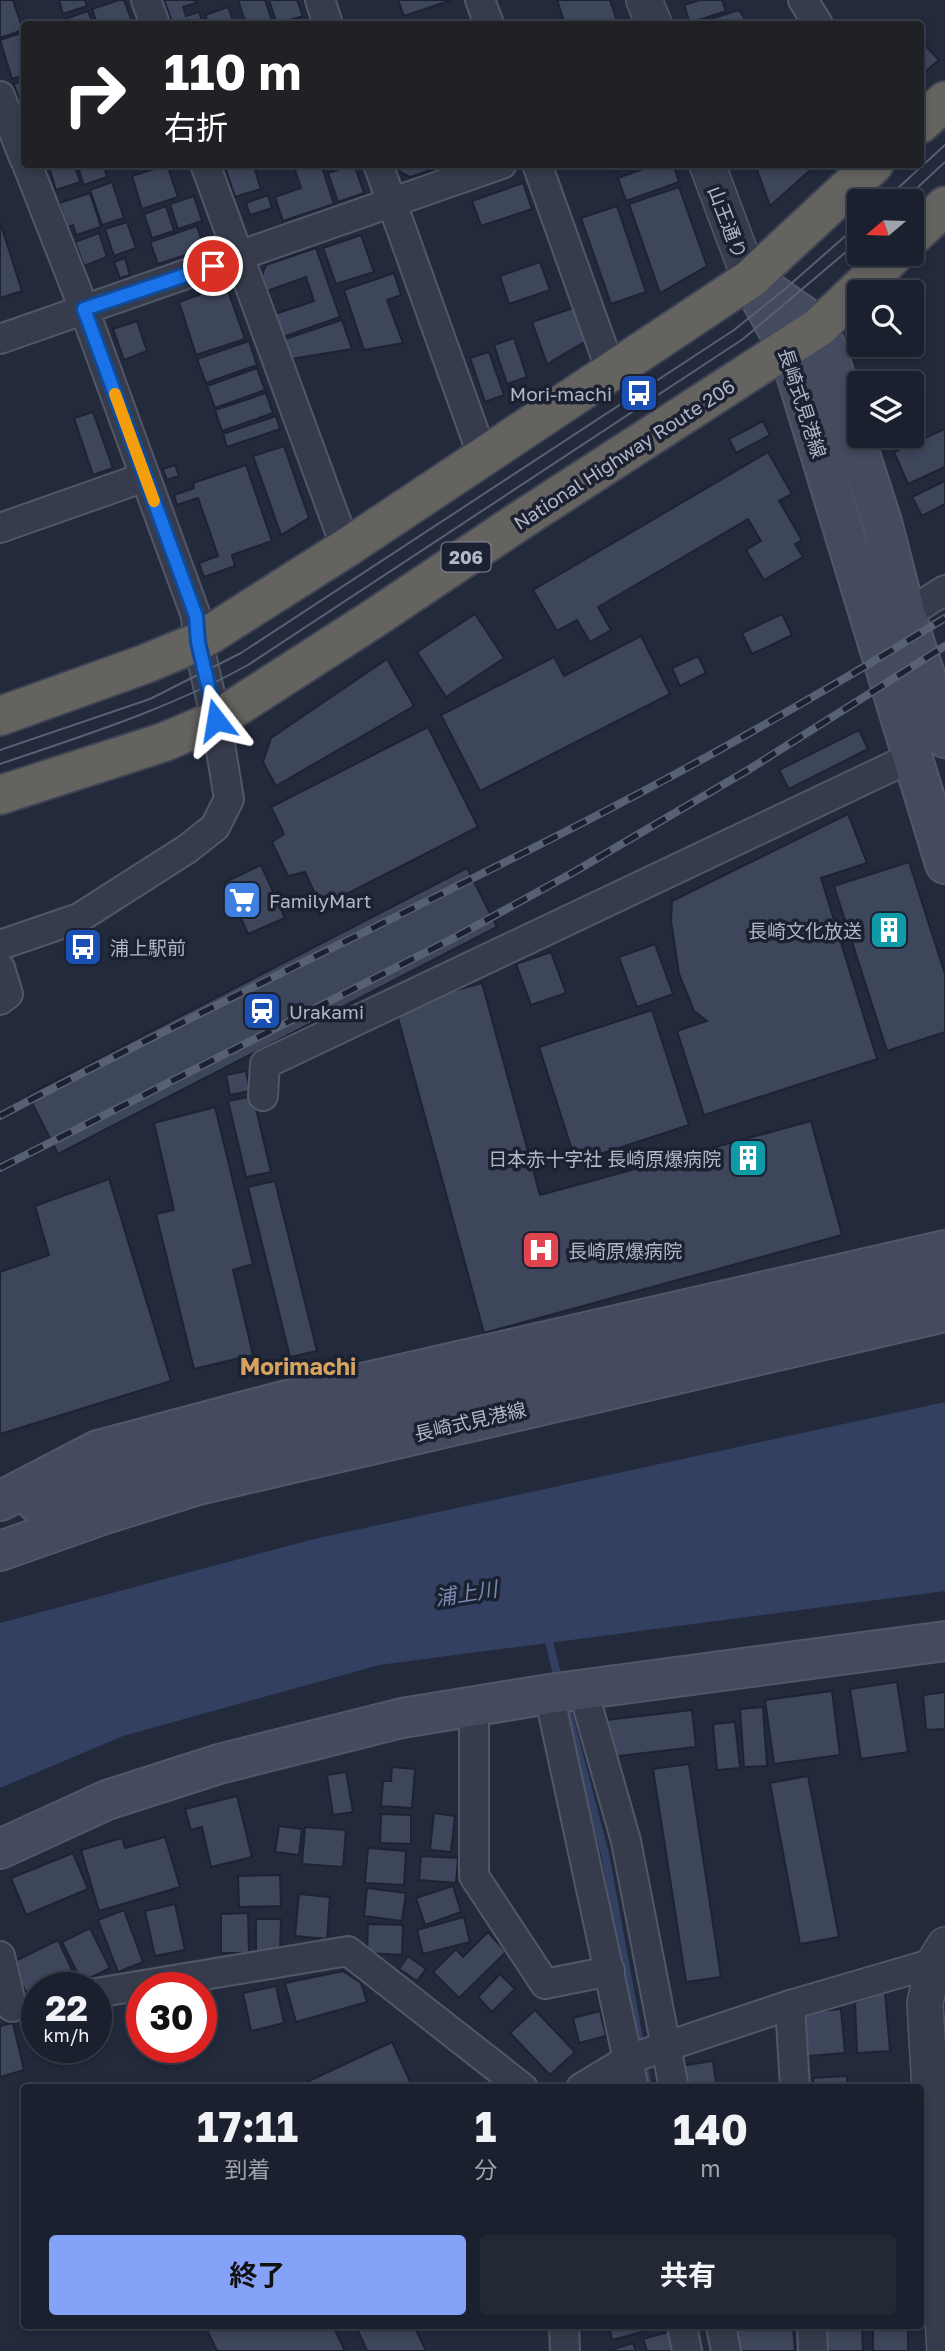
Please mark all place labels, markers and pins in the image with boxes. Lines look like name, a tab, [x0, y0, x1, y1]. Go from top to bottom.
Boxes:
pin	[183, 236, 243, 296]
bus stop icon: Mori-machi	[618, 372, 660, 414]
place label: Mori-machi	[510, 382, 612, 405]
supermarket icon: FamilyMart	[221, 879, 263, 921]
place label: FamilyMart	[269, 889, 371, 912]
building icon: 長崎文化放送	[868, 909, 910, 951]
place label: 長崎文化放送	[748, 919, 862, 942]
bus stop icon: 浦上駅前	[62, 926, 104, 968]
place label: 浦上駅前	[110, 936, 186, 959]
station icon: Urakami	[241, 990, 283, 1032]
place label: Urakami	[289, 1000, 364, 1023]
building icon: 日本赤十字社 長崎原爆病院	[727, 1137, 769, 1179]
place label: 日本赤十字社 長崎原爆病院	[488, 1147, 721, 1170]
hospital icon: 長崎原爆病院	[520, 1229, 562, 1271]
place label: 長崎原爆病院	[568, 1239, 682, 1262]

